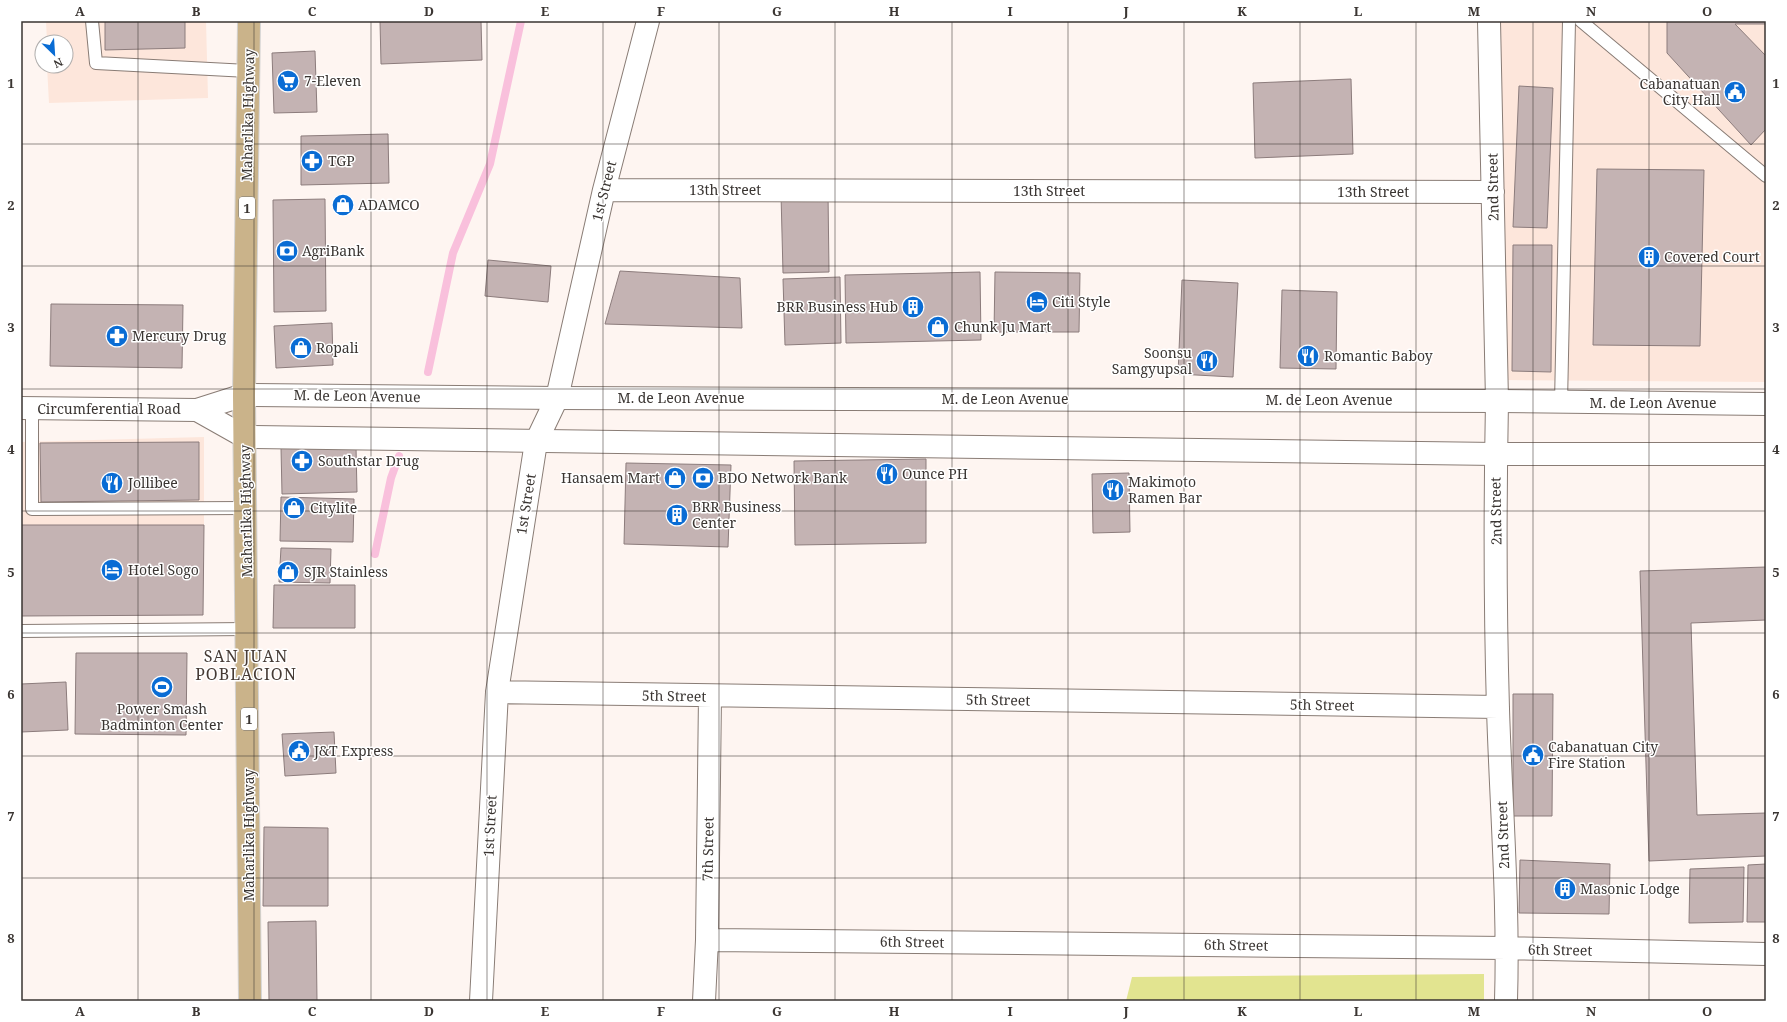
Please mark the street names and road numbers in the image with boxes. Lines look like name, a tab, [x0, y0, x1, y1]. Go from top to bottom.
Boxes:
street label: Maharlika Highway	[237, 49, 258, 181]
street label: 2nd Street	[1482, 153, 1503, 221]
street label: 1st Street	[587, 159, 620, 223]
street label: 13th Street	[689, 180, 761, 199]
street label: 13th Street	[1013, 181, 1085, 200]
street label: 13th Street	[1337, 182, 1409, 201]
road number: 1	[239, 197, 255, 219]
street label: M. de Leon Avenue	[293, 385, 421, 406]
street label: M. de Leon Avenue	[618, 388, 745, 407]
street label: M. de Leon Avenue	[942, 389, 1069, 408]
street label: M. de Leon Avenue	[1266, 390, 1393, 409]
street label: M. de Leon Avenue	[1590, 393, 1717, 412]
street label: Circumferential Road	[37, 399, 181, 418]
street label: Maharlika Highway	[235, 445, 256, 577]
street label: 1st Street	[511, 472, 540, 536]
street label: 2nd Street	[1485, 477, 1506, 545]
street label: 5th Street	[642, 685, 706, 706]
street label: 5th Street	[966, 689, 1030, 710]
street label: 5th Street	[1290, 694, 1354, 715]
road number: 1	[241, 708, 257, 730]
street label: Maharlika Highway	[239, 769, 258, 901]
street label: 1st Street	[478, 795, 501, 857]
street label: 2nd Street	[1492, 801, 1513, 869]
street label: 7th Street	[697, 817, 718, 881]
street label: 6th Street	[880, 931, 944, 952]
street label: 6th Street	[1204, 934, 1268, 955]
street label: 6th Street	[1528, 939, 1592, 960]

